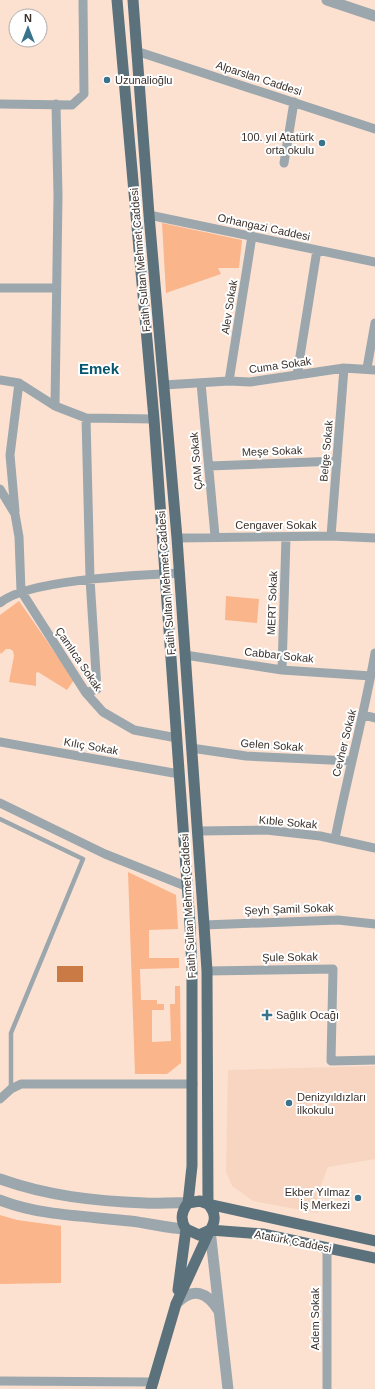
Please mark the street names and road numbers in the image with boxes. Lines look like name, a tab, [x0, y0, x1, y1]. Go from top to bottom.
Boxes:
street label: Alparslan Caddesi	[215, 58, 303, 98]
street label: Fatih Sultan Mehmet Caddesi	[128, 187, 152, 333]
street label: Orhangazi Caddesi	[217, 211, 311, 243]
street label: Alev Sokak	[219, 278, 239, 335]
street label: Cuma Sokak	[248, 355, 313, 375]
street label: Belge Sokak	[317, 419, 335, 482]
street label: ÇAM Sokak	[187, 431, 205, 490]
street label: Meşe Sokak	[242, 444, 303, 458]
street label: Fatih Sultan Mehmet Caddesi	[155, 510, 177, 656]
street label: Cengaver Sokak	[235, 519, 317, 531]
street label: MERT Sokak	[265, 570, 279, 635]
street label: Çamlıca Sokak	[53, 625, 105, 693]
street label: Cabbar Sokak	[244, 645, 315, 665]
street label: Cevher Sokak	[330, 708, 358, 778]
street label: Kılıç Sokak	[63, 735, 120, 757]
street label: Gelen Sokak	[240, 737, 304, 753]
street label: Kıble Sokak	[258, 813, 318, 831]
street label: Fatih Sultan Mehmet Caddesi	[178, 833, 198, 979]
street label: Şeyh Şamil Sokak	[244, 901, 334, 917]
street label: Şule Sokak	[262, 951, 318, 963]
street label: Atatürk Caddesi	[253, 1228, 333, 1254]
street label: Adem Sokak	[309, 1287, 321, 1350]

